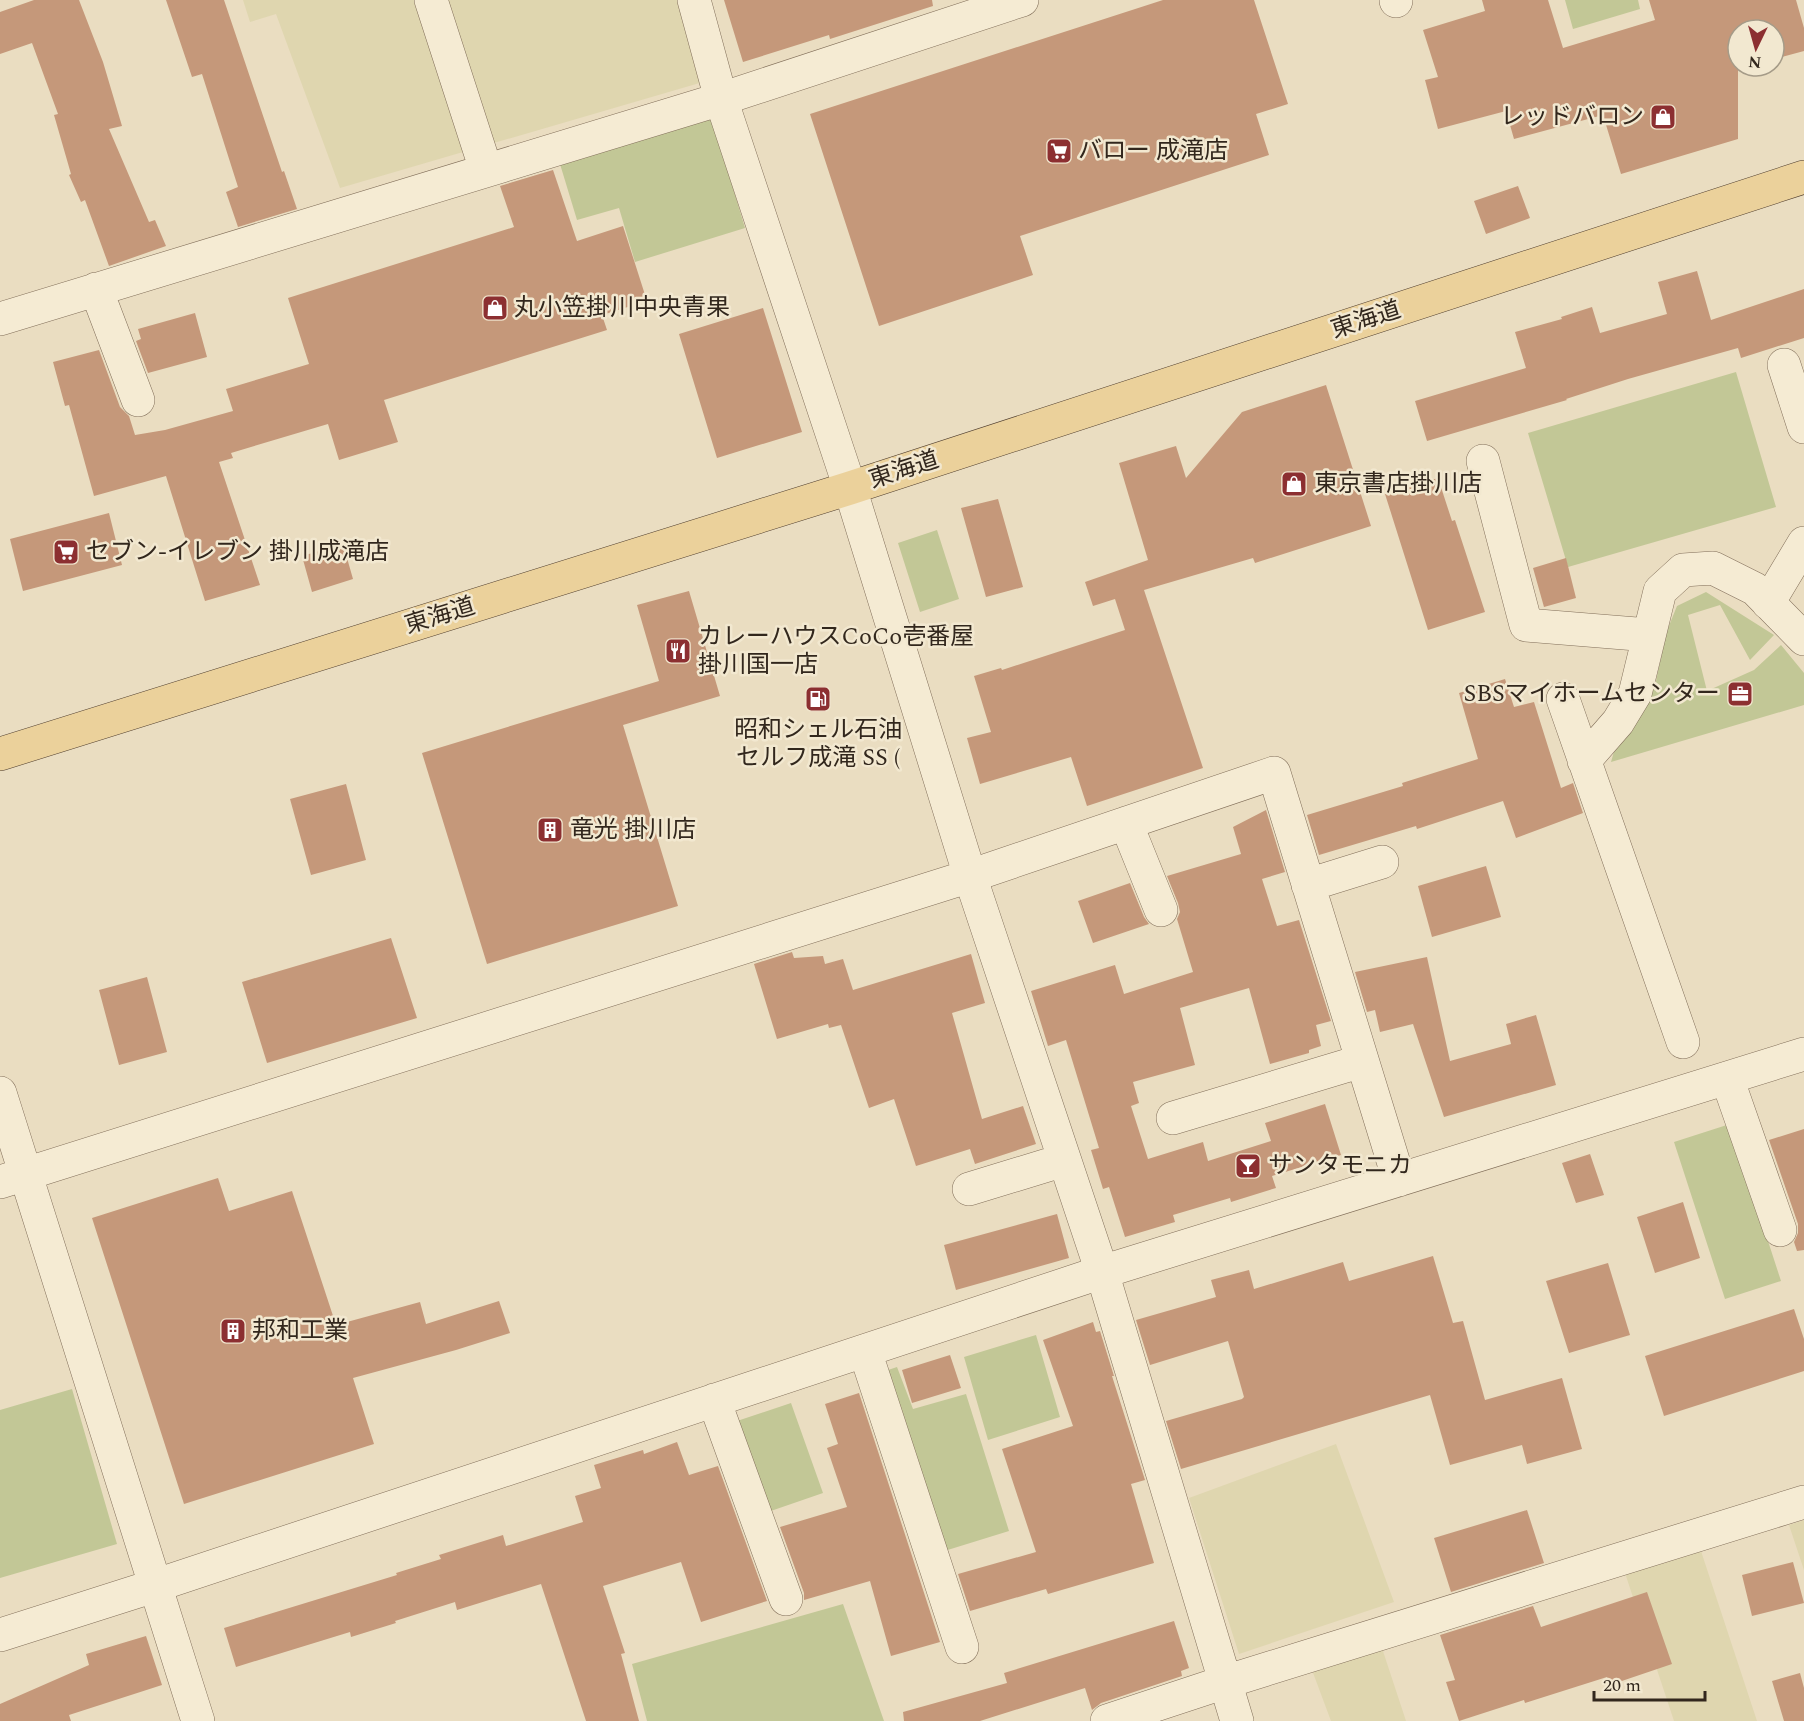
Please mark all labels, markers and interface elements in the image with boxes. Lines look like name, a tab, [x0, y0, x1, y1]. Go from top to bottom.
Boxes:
north arrow	[1726, 18, 1786, 78]
text: N	[1747, 49, 1762, 74]
place label: レッドバロン	[1500, 99, 1644, 135]
shop icon: レッドバロン	[1648, 102, 1678, 132]
place label: バロー 成滝店	[1078, 133, 1228, 169]
supermarket icon: バロー 成滝店	[1044, 136, 1074, 166]
place label: 丸小笠掛川中央青果	[514, 290, 730, 326]
street label: 東海道	[1326, 292, 1406, 348]
shop icon: 丸小笠掛川中央青果	[480, 293, 510, 323]
street label: 東海道	[864, 442, 944, 498]
place label: 東京書店掛川店	[1314, 466, 1482, 502]
shop icon: 東京書店掛川店	[1279, 469, 1309, 499]
place label: セブン-イレブン 掛川成滝店	[86, 534, 389, 570]
supermarket icon: セブン-イレブン 掛川成滝店	[51, 537, 81, 567]
street label: 東海道	[400, 588, 480, 644]
place label: カレーハウスCoCo壱番屋 掛川国一店	[698, 619, 974, 683]
restaurant icon: カレーハウスCoCo壱番屋 掛川国一店	[663, 636, 693, 666]
place label: SBSマイホームセンター	[1463, 676, 1720, 712]
office icon: SBSマイホームセンター	[1725, 679, 1755, 709]
fuel station icon: 昭和シェル石油 セルフ成滝 SS (	[803, 684, 833, 714]
place label: 昭和シェル石油 セルフ成滝 SS (	[734, 712, 902, 776]
place label: 竜光 掛川店	[570, 812, 696, 848]
building icon: 竜光 掛川店	[535, 815, 565, 845]
place label: サンタモニカ	[1268, 1148, 1412, 1184]
bar icon: サンタモニカ	[1233, 1151, 1263, 1181]
place label: 邦和工業	[252, 1313, 348, 1349]
building icon: 邦和工業	[218, 1316, 248, 1346]
scale bar	[1594, 1664, 1705, 1702]
text: 20 m	[1603, 1672, 1641, 1699]

